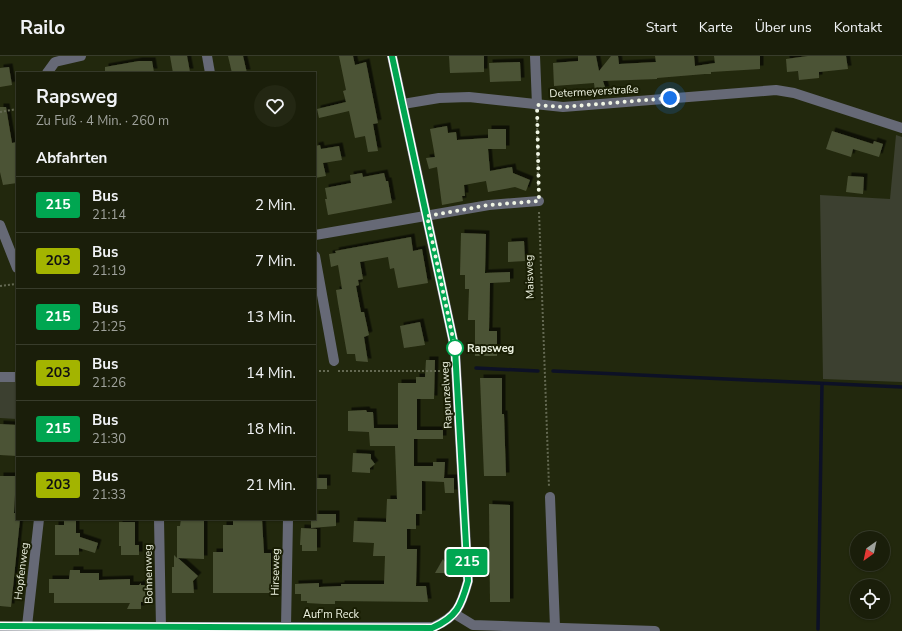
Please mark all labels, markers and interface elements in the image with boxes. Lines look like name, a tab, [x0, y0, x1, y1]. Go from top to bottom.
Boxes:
text: Railo	[20, 15, 65, 41]
text: Start	[646, 18, 677, 37]
text: Karte	[699, 18, 733, 37]
text: Über uns	[755, 18, 812, 37]
text: Kontakt	[834, 18, 882, 37]
street label: Determeyerstraße	[549, 82, 639, 101]
text: Rapsweg	[36, 84, 118, 110]
button: heart	[254, 85, 296, 127]
your location	[660, 88, 680, 108]
text: Zu Fuß · 4 Min. · 260 m	[36, 112, 169, 130]
text: Abfahrten	[36, 148, 107, 168]
text: Bus	[92, 186, 118, 206]
text: 215	[45, 195, 71, 214]
text: 2 Min.	[255, 195, 296, 215]
text: 21:14	[92, 206, 126, 224]
text: Bus	[92, 242, 118, 262]
text: 203	[45, 251, 71, 270]
text: 7 Min.	[255, 251, 296, 271]
street label: Maisweg	[521, 255, 538, 299]
text: 21:19	[92, 262, 126, 280]
text: Bus	[92, 298, 118, 318]
text: 215	[45, 307, 71, 326]
text: 13 Min.	[246, 307, 296, 327]
text: 21:25	[92, 318, 126, 336]
marker: Rapsweg	[446, 339, 464, 357]
place label: Rapsweg	[467, 341, 514, 356]
text: Bus	[92, 354, 118, 374]
street label: Rapunzelweg	[437, 361, 456, 429]
text: 203	[45, 363, 71, 382]
text: 14 Min.	[246, 363, 296, 383]
text: 21:26	[92, 374, 126, 392]
text: Bus	[92, 410, 118, 430]
text: 215	[45, 419, 71, 438]
text: 18 Min.	[246, 419, 296, 439]
text: 21:30	[92, 430, 126, 448]
text: Bus	[92, 466, 118, 486]
text: 203	[45, 475, 71, 494]
text: 21 Min.	[246, 475, 296, 495]
text: 21:33	[92, 486, 126, 504]
north arrow	[850, 531, 890, 571]
map controls	[850, 531, 890, 619]
street label: Hopfenweg	[11, 541, 32, 601]
street label: Bohnenweg	[140, 544, 157, 604]
street label: Hirseweg	[268, 548, 283, 596]
line badge: 215	[444, 549, 490, 575]
text: 215	[454, 552, 480, 571]
button: locate	[850, 579, 890, 619]
street label: Auf'm Reck	[303, 607, 360, 622]

